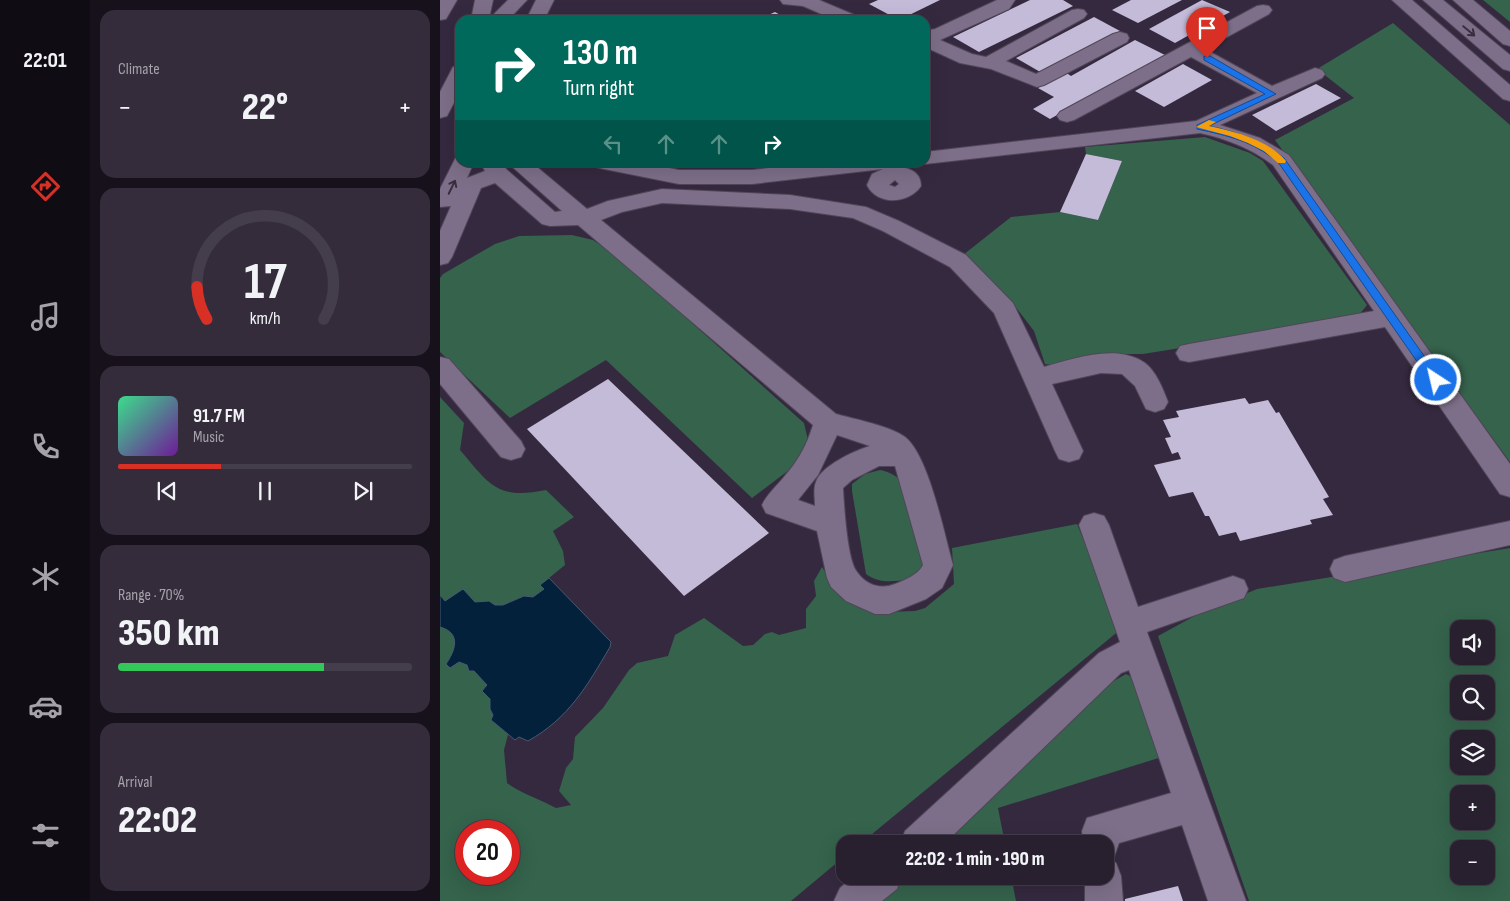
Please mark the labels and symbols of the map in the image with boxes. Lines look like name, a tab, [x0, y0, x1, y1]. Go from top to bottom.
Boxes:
pin	[1186, 7, 1228, 58]
one-way arrow	[1462, 26, 1475, 37]
one-way arrow	[448, 180, 457, 195]
position arrow	[1409, 353, 1461, 405]
speed limit sign: 20	[455, 820, 520, 885]

